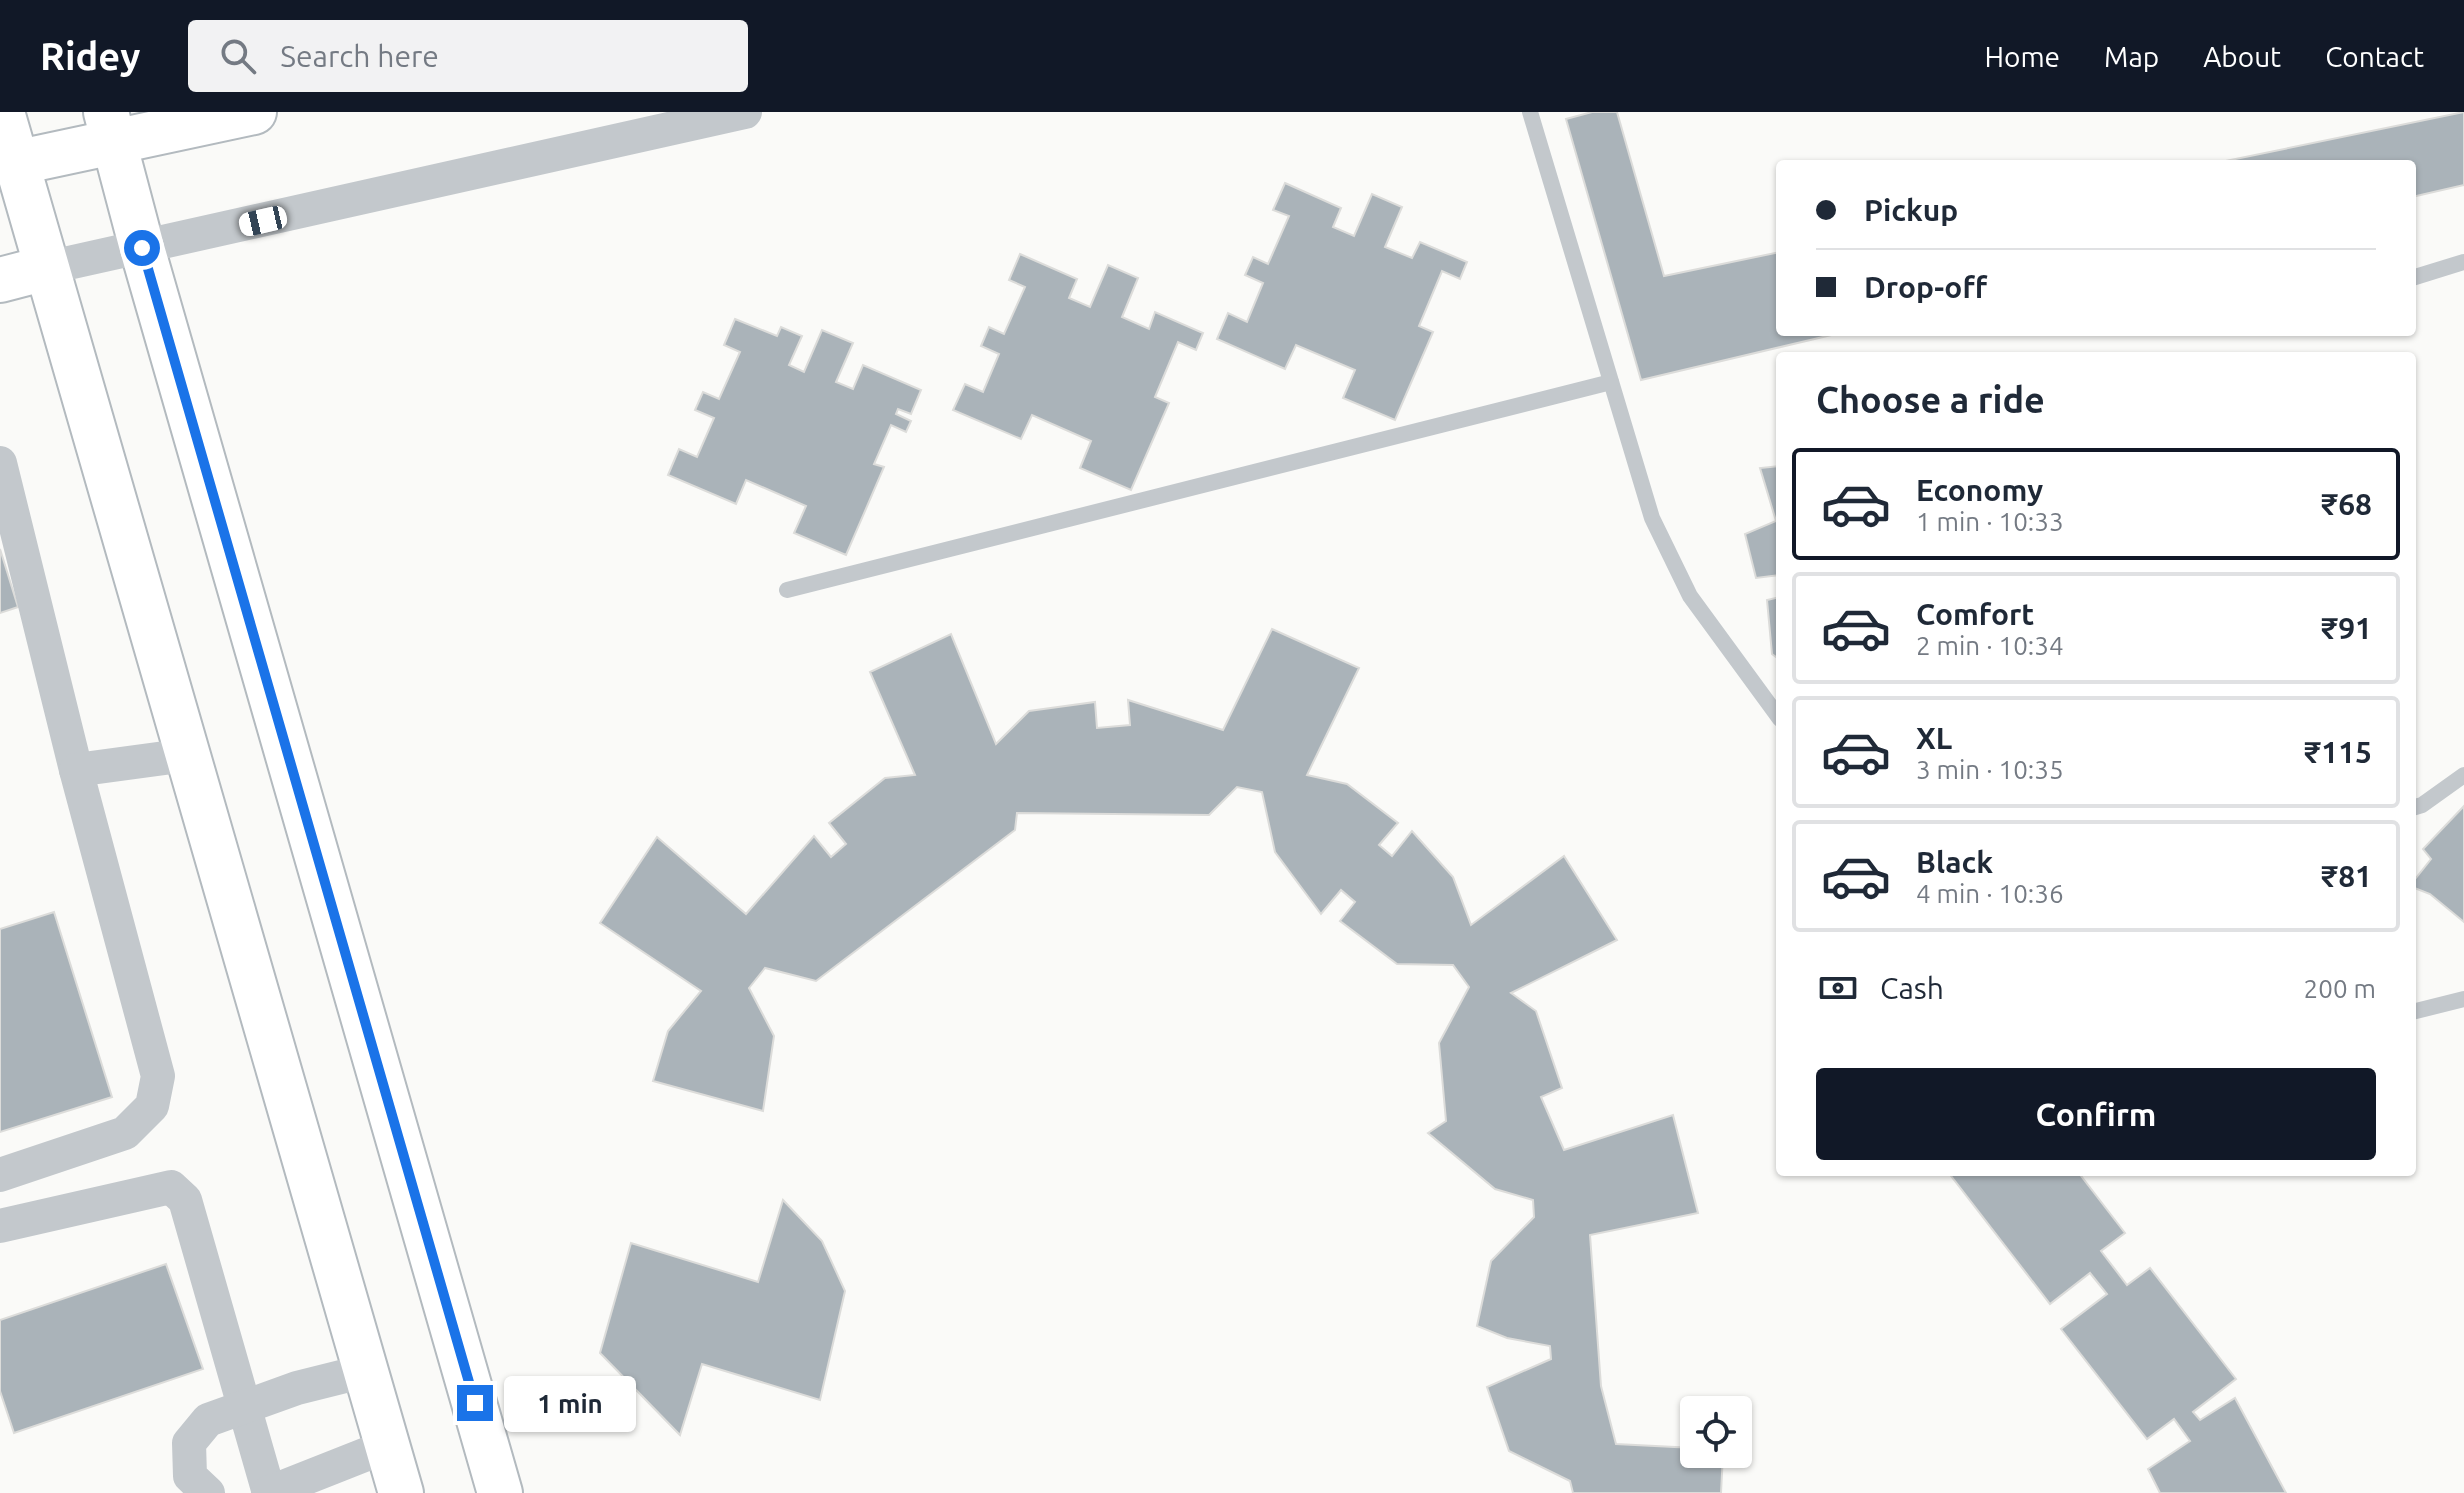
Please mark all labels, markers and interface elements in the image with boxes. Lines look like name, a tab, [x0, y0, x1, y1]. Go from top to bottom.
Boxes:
search box	[188, 20, 748, 92]
icon: search	[216, 34, 260, 78]
text: Ridey	[40, 35, 140, 77]
text: Search here	[280, 39, 439, 73]
text: Home	[1985, 41, 2060, 72]
text: Map	[2104, 41, 2159, 72]
text: About	[2203, 41, 2281, 72]
text: Contact	[2325, 41, 2424, 72]
text: Pickup	[1864, 193, 1958, 227]
car	[237, 204, 289, 238]
route start	[124, 230, 160, 266]
text: Drop-off	[1864, 270, 1987, 304]
text: Choose a ride	[1816, 379, 2045, 420]
icon: car	[1820, 468, 1892, 540]
text: Economy	[1916, 473, 2043, 507]
text: ₹68	[2321, 487, 2372, 521]
text: 1 min · 10:33	[1916, 507, 2064, 536]
icon: car	[1820, 592, 1892, 664]
text: Comfort	[1916, 597, 2034, 631]
text: ₹91	[2321, 611, 2372, 645]
text: 2 min · 10:34	[1916, 631, 2064, 660]
icon: car	[1820, 716, 1892, 788]
text: XL	[1916, 721, 1952, 755]
text: ₹115	[2304, 735, 2372, 769]
text: 3 min · 10:35	[1916, 755, 2064, 784]
icon: car	[1820, 840, 1892, 912]
text: Black	[1916, 845, 1993, 879]
text: ₹81	[2321, 859, 2372, 893]
text: 4 min · 10:36	[1916, 879, 2064, 908]
icon: cash	[1816, 966, 1860, 1010]
text: Cash	[1880, 971, 1944, 1005]
text: 200 m	[2304, 974, 2376, 1003]
button: Confirm	[1816, 1068, 2376, 1160]
callout: 1 min	[503, 1375, 635, 1431]
route end	[457, 1385, 493, 1421]
text: 1 min	[537, 1389, 603, 1418]
map controls	[1680, 1396, 1752, 1468]
button: locate	[1680, 1396, 1752, 1468]

